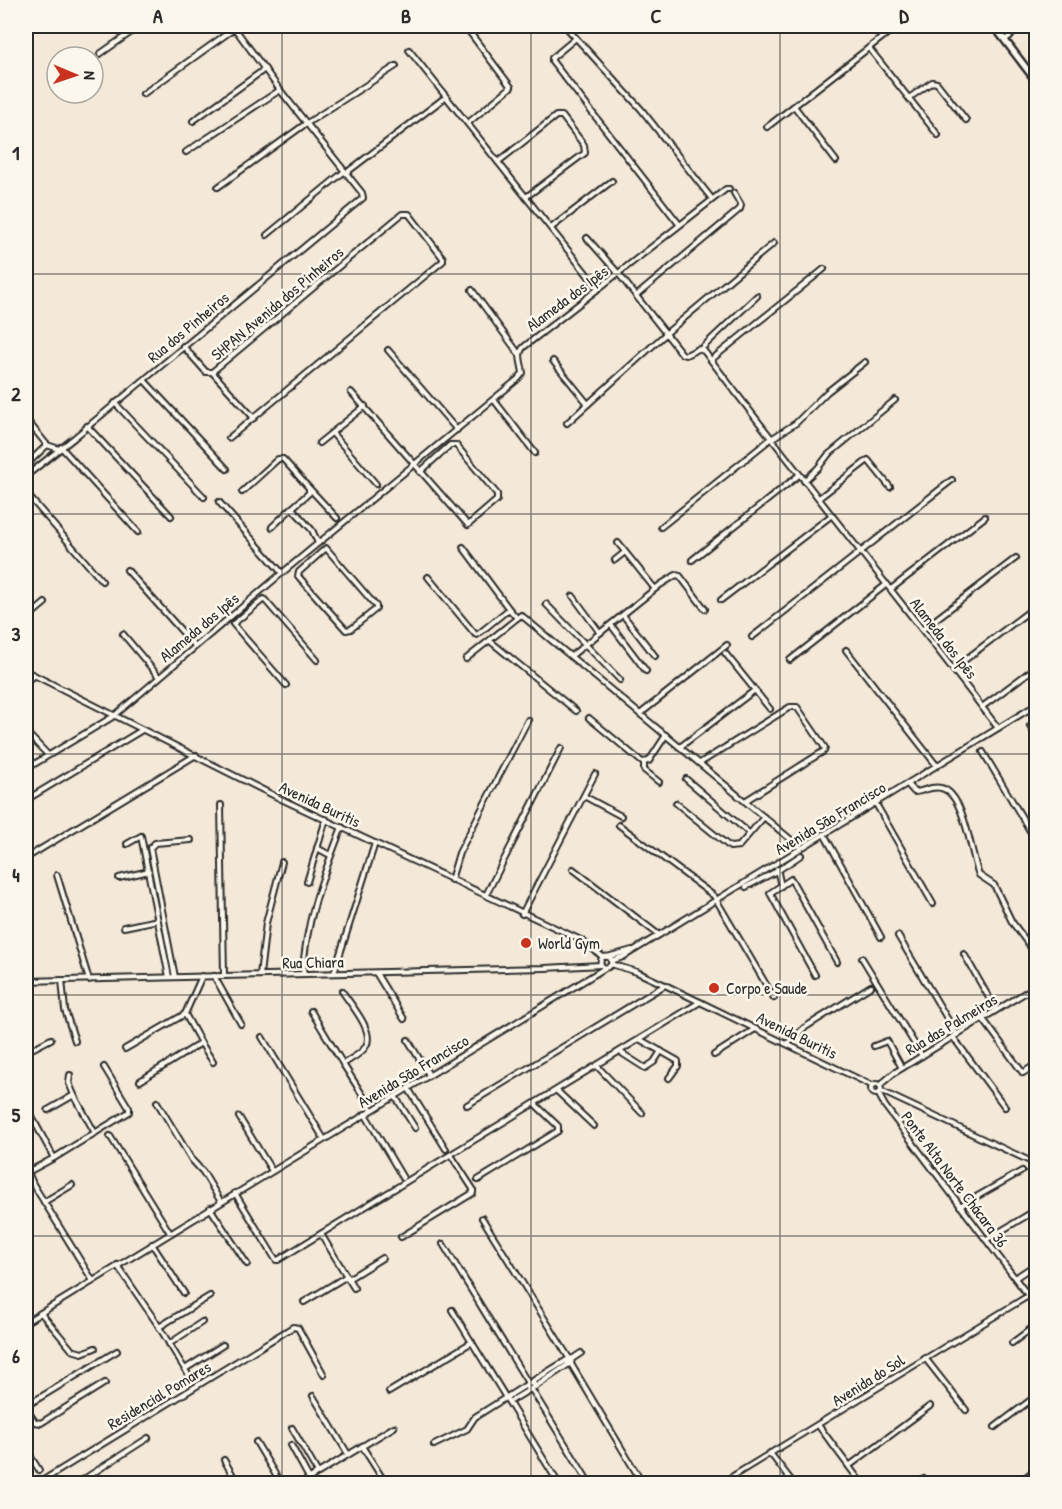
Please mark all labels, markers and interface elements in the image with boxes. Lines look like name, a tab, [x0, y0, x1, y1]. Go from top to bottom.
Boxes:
text: A	[153, 2, 163, 29]
text: B	[401, 2, 411, 29]
text: C	[651, 2, 662, 29]
text: D	[899, 2, 909, 29]
north arrow	[45, 45, 105, 105]
text: N	[79, 71, 101, 81]
text: 1	[12, 139, 20, 166]
street label: SHPAN Avenida dos Pinheiros	[206, 241, 348, 365]
street label: Alameda dos Ipês	[521, 260, 613, 336]
street label: Rua dos Pinheiros	[143, 286, 233, 368]
text: 2	[11, 380, 21, 407]
street label: Alameda dos Ipês	[155, 587, 243, 667]
street label: Alameda dos Ipês	[905, 593, 983, 683]
text: 3	[12, 620, 21, 647]
street label: Avenida Buritis	[276, 776, 364, 832]
street label: Avenida São Francisco	[771, 776, 890, 860]
text: 4	[12, 861, 20, 888]
place label: World Gym	[538, 932, 600, 954]
marker: World Gym	[519, 936, 533, 950]
street label: Rua Chiara	[282, 950, 344, 974]
place label: Corpo e Saude	[726, 977, 808, 999]
marker: Corpo e Saude	[707, 981, 721, 995]
street label: Rua das Palmeiras	[901, 988, 1001, 1060]
street label: Avenida Buritis	[753, 1006, 841, 1064]
street label: Avenida São Francisco	[354, 1029, 473, 1113]
text: 5	[12, 1101, 21, 1128]
street label: Ponte Alta Norte Chácara 36	[897, 1106, 1013, 1252]
text: 6	[12, 1342, 20, 1369]
street label: Avenida do Sol	[827, 1349, 909, 1411]
street label: Residencial Pomares	[103, 1355, 215, 1435]

